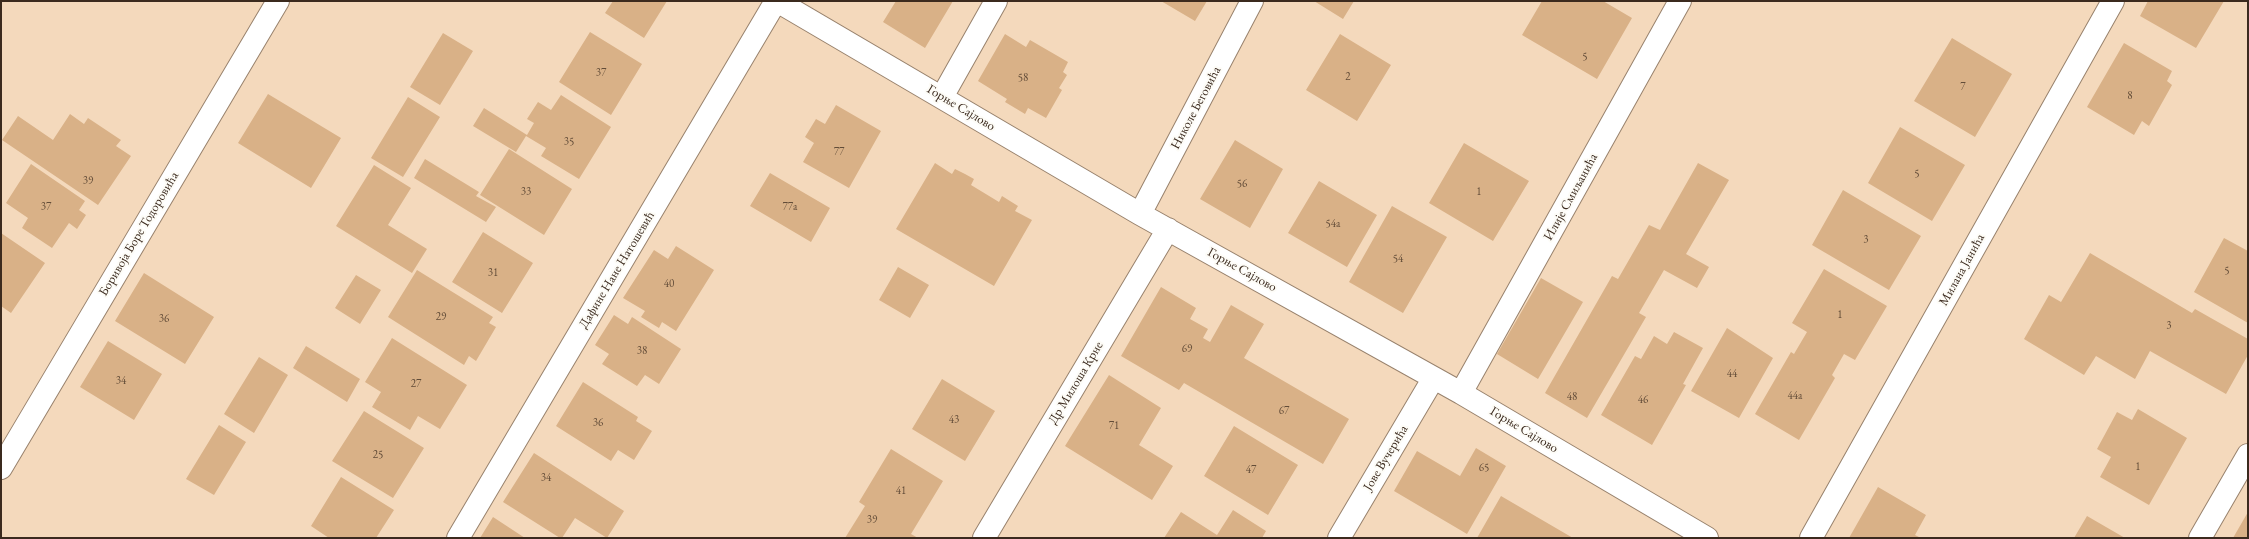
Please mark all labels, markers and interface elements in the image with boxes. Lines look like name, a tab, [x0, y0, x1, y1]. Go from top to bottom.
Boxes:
house number: 5	[1582, 50, 1588, 64]
street label: Николе Беговића	[1168, 64, 1224, 152]
house number: 37	[596, 66, 606, 80]
house number: 2	[1345, 70, 1351, 84]
house number: 58	[1018, 71, 1028, 85]
house number: 7	[1960, 80, 1966, 94]
street label: Горње Сајлово	[924, 82, 998, 134]
house number: 8	[2127, 89, 2133, 103]
house number: 35	[564, 135, 574, 149]
house number: 77	[834, 145, 844, 159]
street label: Илије Смиљанића	[1541, 151, 1601, 243]
house number: 5	[1914, 167, 1920, 181]
street label: Боривоја Боре Тодоровића	[96, 169, 182, 299]
house number: 39	[83, 174, 93, 188]
house number: 56	[1237, 177, 1247, 191]
house number: 33	[521, 185, 531, 199]
house number: 1	[1476, 185, 1482, 199]
house number: 37	[41, 200, 51, 214]
house number: 77a	[783, 200, 797, 214]
street label: Дафине Нане Натошевић	[576, 209, 658, 331]
house number: 54a	[1326, 217, 1340, 231]
street label: Милана Јанића	[1936, 231, 1988, 309]
house number: 3	[1863, 233, 1869, 247]
street label: Горње Сајлово	[1205, 245, 1279, 295]
house number: 54	[1393, 252, 1403, 266]
house number: 5	[2224, 264, 2230, 278]
house number: 31	[488, 266, 498, 280]
house number: 40	[664, 277, 674, 291]
house number: 1	[1837, 308, 1843, 322]
house number: 29	[436, 310, 446, 324]
house number: 36	[159, 312, 169, 326]
house number: 3	[2166, 319, 2172, 333]
street label: Др Милоша Крне	[1045, 339, 1107, 427]
house number: 69	[1182, 342, 1192, 356]
house number: 38	[637, 344, 647, 358]
house number: 44	[1727, 367, 1737, 381]
house number: 34	[116, 374, 126, 388]
house number: 27	[411, 377, 421, 391]
house number: 44a	[1788, 389, 1802, 403]
house number: 48	[1567, 390, 1577, 404]
house number: 46	[1638, 393, 1648, 407]
house number: 67	[1279, 404, 1289, 418]
street label: Горње Сајлово	[1487, 404, 1561, 456]
house number: 43	[949, 413, 959, 427]
house number: 36	[593, 416, 603, 430]
house number: 71	[1109, 419, 1119, 433]
street label: Јове Вучерића	[1360, 422, 1412, 494]
house number: 25	[373, 448, 383, 462]
house number: 1	[2135, 460, 2141, 474]
house number: 65	[1479, 461, 1489, 475]
house number: 47	[1246, 463, 1256, 477]
house number: 34	[541, 471, 551, 485]
house number: 41	[896, 484, 906, 498]
house number: 39	[867, 513, 877, 527]

